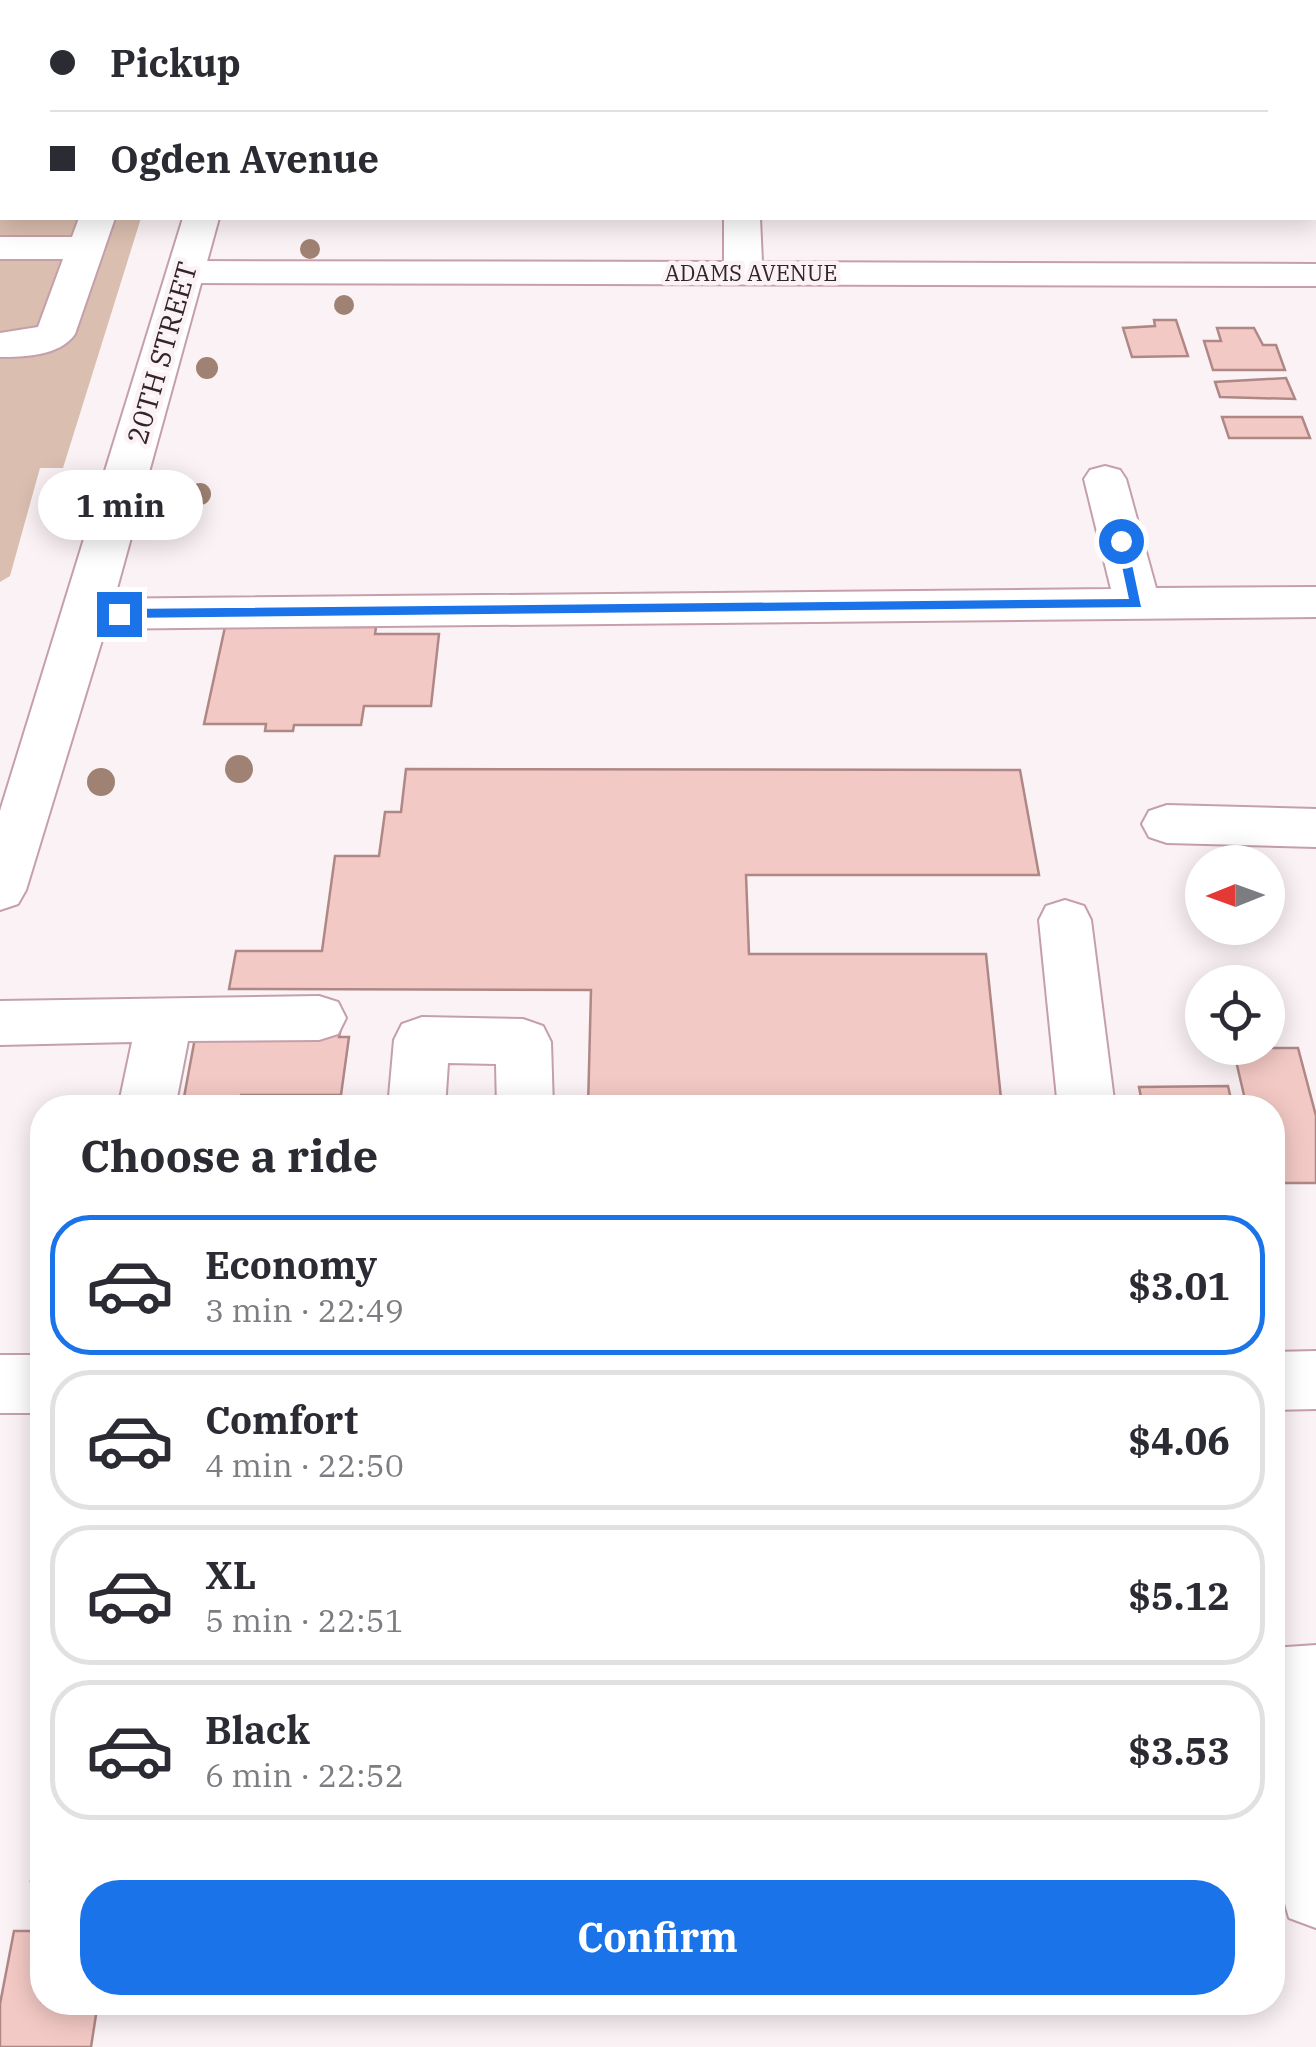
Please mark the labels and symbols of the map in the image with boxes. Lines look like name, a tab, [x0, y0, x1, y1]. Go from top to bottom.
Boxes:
street label: 20TH STREET	[118, 258, 205, 448]
street label: ADAMS AVENUE	[665, 258, 837, 287]
callout: 1 min	[36, 469, 202, 539]
route start	[1099, 519, 1144, 564]
route end	[97, 592, 142, 637]
north arrow	[1185, 845, 1285, 945]

